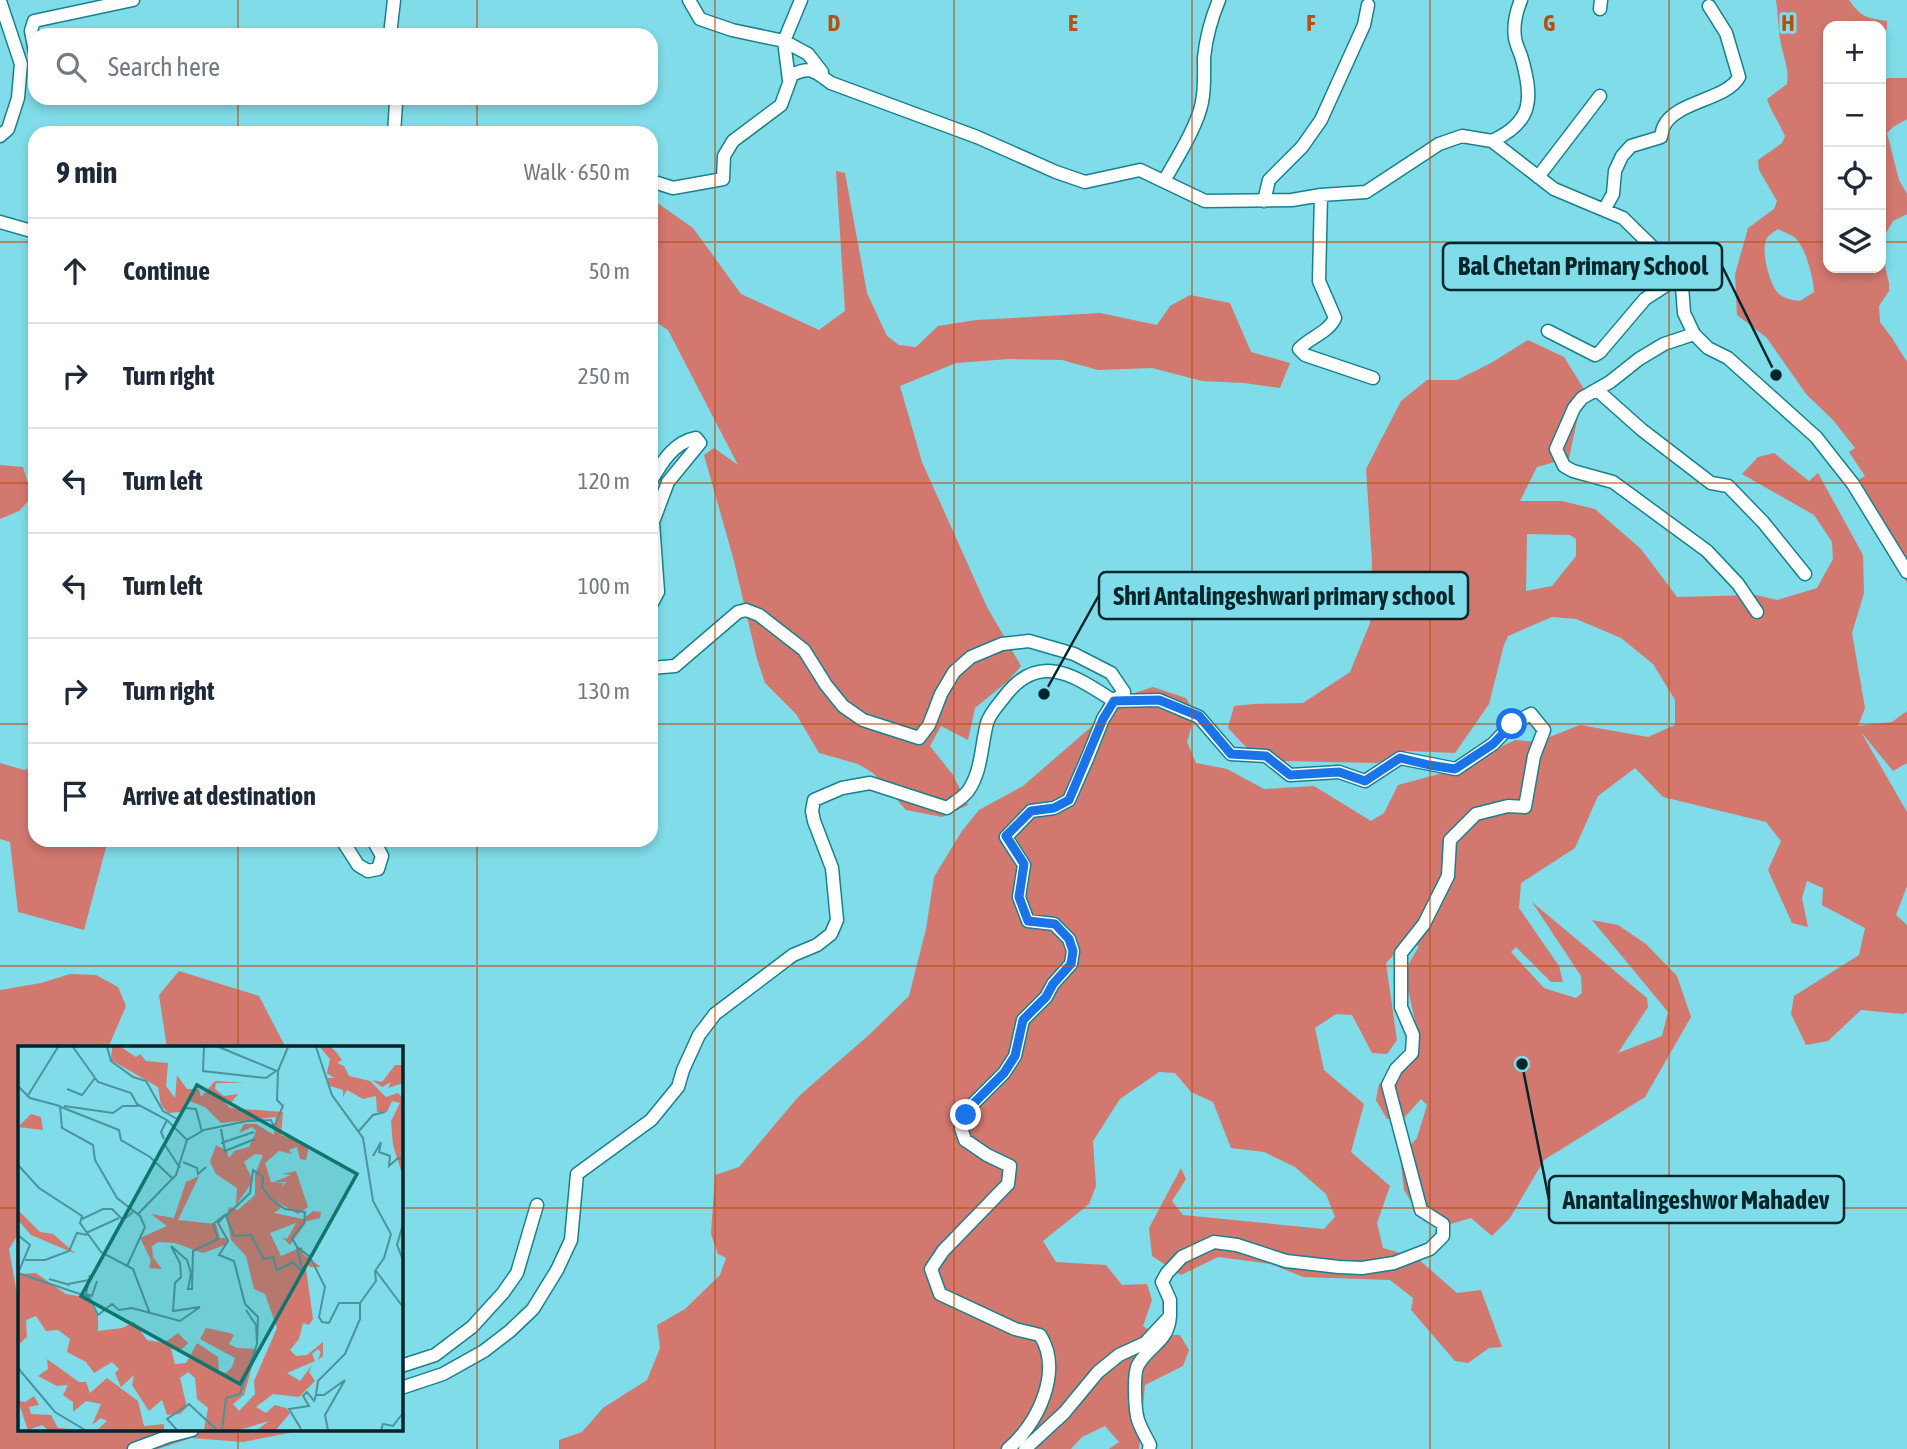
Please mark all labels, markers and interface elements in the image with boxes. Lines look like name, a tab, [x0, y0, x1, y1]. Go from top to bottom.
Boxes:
text: D	[828, 10, 841, 36]
text: E	[1068, 10, 1078, 36]
text: F	[1306, 10, 1316, 36]
text: G	[1543, 10, 1555, 36]
text: H	[1781, 10, 1795, 36]
map controls	[1823, 21, 1886, 273]
button: +	[1823, 21, 1886, 84]
search box	[28, 28, 658, 105]
icon: search	[52, 48, 90, 86]
text: Search here	[108, 52, 220, 82]
button: −	[1823, 84, 1886, 147]
button: locate	[1823, 147, 1886, 210]
text: 9 min	[56, 155, 117, 189]
text: Walk · 650 m	[524, 159, 630, 185]
button: layers	[1823, 210, 1886, 273]
callout: Bal Chetan Primary School	[1443, 243, 1722, 290]
text: Bal Chetan Primary School	[1458, 251, 1709, 281]
icon: ahead	[56, 252, 94, 290]
text: Continue	[123, 256, 210, 286]
text: 50 m	[589, 258, 630, 284]
icon: right	[56, 357, 94, 395]
text: Turn right	[123, 361, 214, 391]
text: 250 m	[578, 363, 630, 389]
icon: left	[56, 462, 94, 500]
text: Turn left	[123, 466, 203, 496]
text: 120 m	[578, 468, 630, 494]
icon: left	[56, 567, 94, 605]
text: Turn left	[123, 571, 203, 601]
callout: Shri Antalingeshwari primary school	[1099, 572, 1468, 619]
text: 100 m	[578, 573, 630, 599]
text: Shri Antalingeshwari primary school	[1113, 581, 1456, 611]
icon: right	[56, 672, 94, 710]
text: Turn right	[123, 676, 214, 706]
text: 130 m	[578, 678, 630, 704]
route start	[1496, 708, 1527, 739]
icon: arrive	[56, 777, 94, 815]
text: Arrive at destination	[123, 781, 316, 811]
inset map	[18, 1046, 402, 1432]
route end	[950, 1099, 981, 1130]
callout: Anantalingeshwor Mahadev	[1549, 1176, 1844, 1223]
text: Anantalingeshwor Mahadev	[1562, 1185, 1830, 1215]

